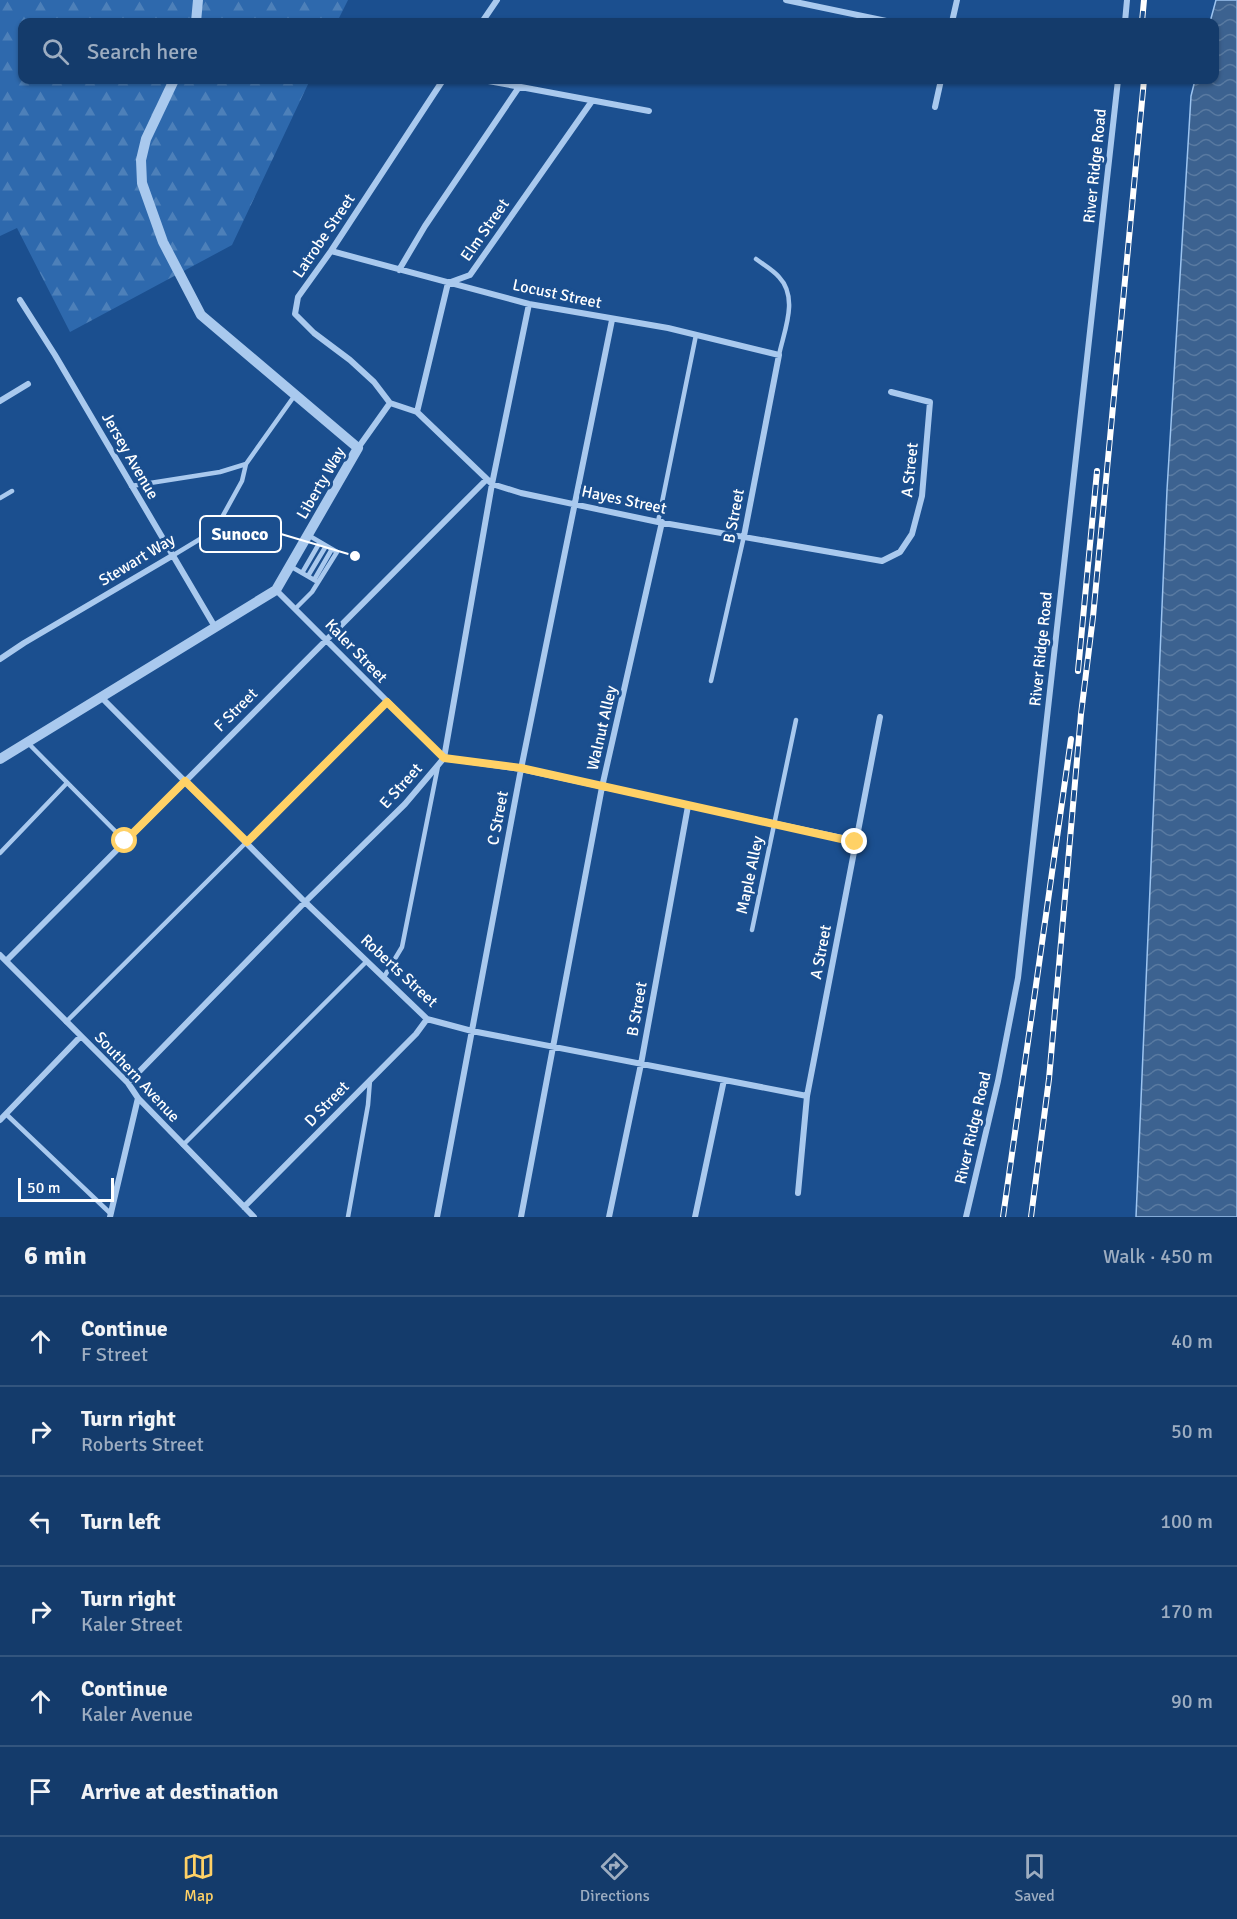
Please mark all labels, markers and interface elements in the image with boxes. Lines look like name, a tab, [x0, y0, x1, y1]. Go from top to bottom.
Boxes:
search box	[18, 18, 1219, 84]
icon: search	[39, 35, 72, 68]
text: Search here	[87, 38, 198, 65]
street label: River Ridge Road	[1079, 108, 1111, 224]
street label: Latrobe Street	[289, 190, 360, 282]
street label: Elm Street	[456, 195, 514, 265]
street label: Locust Street	[511, 275, 604, 313]
street label: Jersey Avenue	[97, 409, 163, 503]
street label: A Street	[897, 441, 923, 498]
street label: Liberty Way	[292, 443, 350, 523]
street label: Hayes Street	[580, 481, 669, 519]
street label: B Street	[719, 487, 749, 545]
callout: Sunoco	[200, 516, 281, 552]
text: Sunoco	[212, 523, 268, 545]
street label: Stewart Way	[95, 529, 179, 591]
street label: River Ridge Road	[1025, 591, 1057, 707]
street label: Kaler Street	[321, 615, 392, 687]
street label: Walnut Alley	[583, 683, 622, 772]
street label: F Street	[210, 684, 262, 736]
street label: E Street	[375, 759, 427, 813]
street label: C Street	[483, 789, 513, 847]
route start	[111, 827, 137, 853]
route end	[841, 828, 867, 854]
street label: Maple Alley	[732, 834, 768, 916]
street label: A Street	[806, 923, 836, 981]
street label: Roberts Street	[356, 930, 442, 1012]
street label: B Street	[622, 980, 652, 1038]
street label: Southern Avenue	[90, 1028, 184, 1126]
street label: River Ridge Road	[950, 1070, 996, 1186]
street label: D Street	[301, 1077, 354, 1131]
scale bar	[18, 1175, 114, 1202]
text: 50 m	[27, 1178, 61, 1198]
text: 6 min	[24, 1240, 87, 1272]
text: Walk · 450 m	[1103, 1244, 1213, 1269]
text: Continue	[81, 1315, 168, 1342]
icon: ahead	[24, 1325, 57, 1358]
text: 40 m	[1171, 1329, 1213, 1354]
text: F Street	[81, 1342, 148, 1367]
text: Turn right	[81, 1405, 176, 1432]
icon: right	[24, 1415, 57, 1448]
text: 50 m	[1171, 1419, 1213, 1444]
text: Roberts Street	[81, 1432, 204, 1457]
icon: left	[24, 1505, 57, 1538]
text: Turn left	[81, 1508, 161, 1535]
text: 100 m	[1160, 1509, 1213, 1534]
text: Turn right	[81, 1585, 176, 1612]
icon: right	[24, 1595, 57, 1628]
text: 170 m	[1160, 1599, 1213, 1624]
text: Kaler Street	[81, 1612, 183, 1637]
text: Continue	[81, 1675, 168, 1702]
icon: ahead	[24, 1685, 57, 1718]
text: 90 m	[1171, 1689, 1213, 1714]
text: Kaler Avenue	[81, 1702, 193, 1727]
icon: arrive	[24, 1775, 57, 1808]
text: Arrive at destination	[81, 1778, 278, 1805]
tab: Map	[182, 1850, 215, 1906]
tab: Directions	[580, 1850, 650, 1906]
tab: Saved	[1014, 1850, 1055, 1906]

